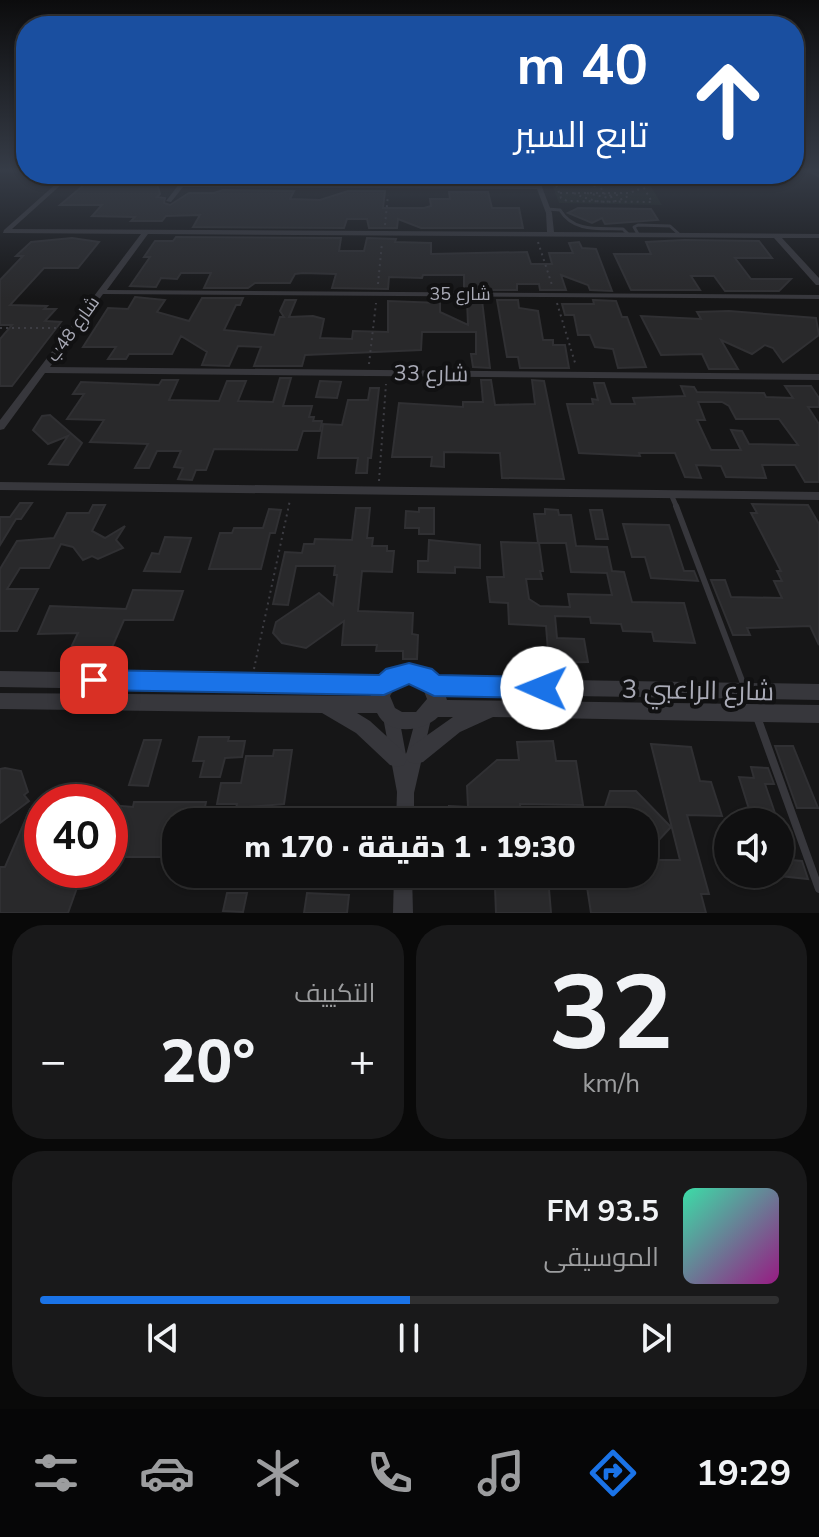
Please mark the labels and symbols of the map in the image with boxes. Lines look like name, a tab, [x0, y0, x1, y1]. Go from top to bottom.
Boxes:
street label: شارع 35	[429, 282, 491, 306]
street label: شارع 48ب	[41, 291, 105, 367]
street label: شارع 33	[393, 358, 469, 390]
pin	[60, 646, 128, 714]
position arrow	[500, 646, 584, 730]
street label: شارع الراعبي 3	[621, 672, 775, 712]
speed limit sign: 40	[24, 784, 128, 888]

